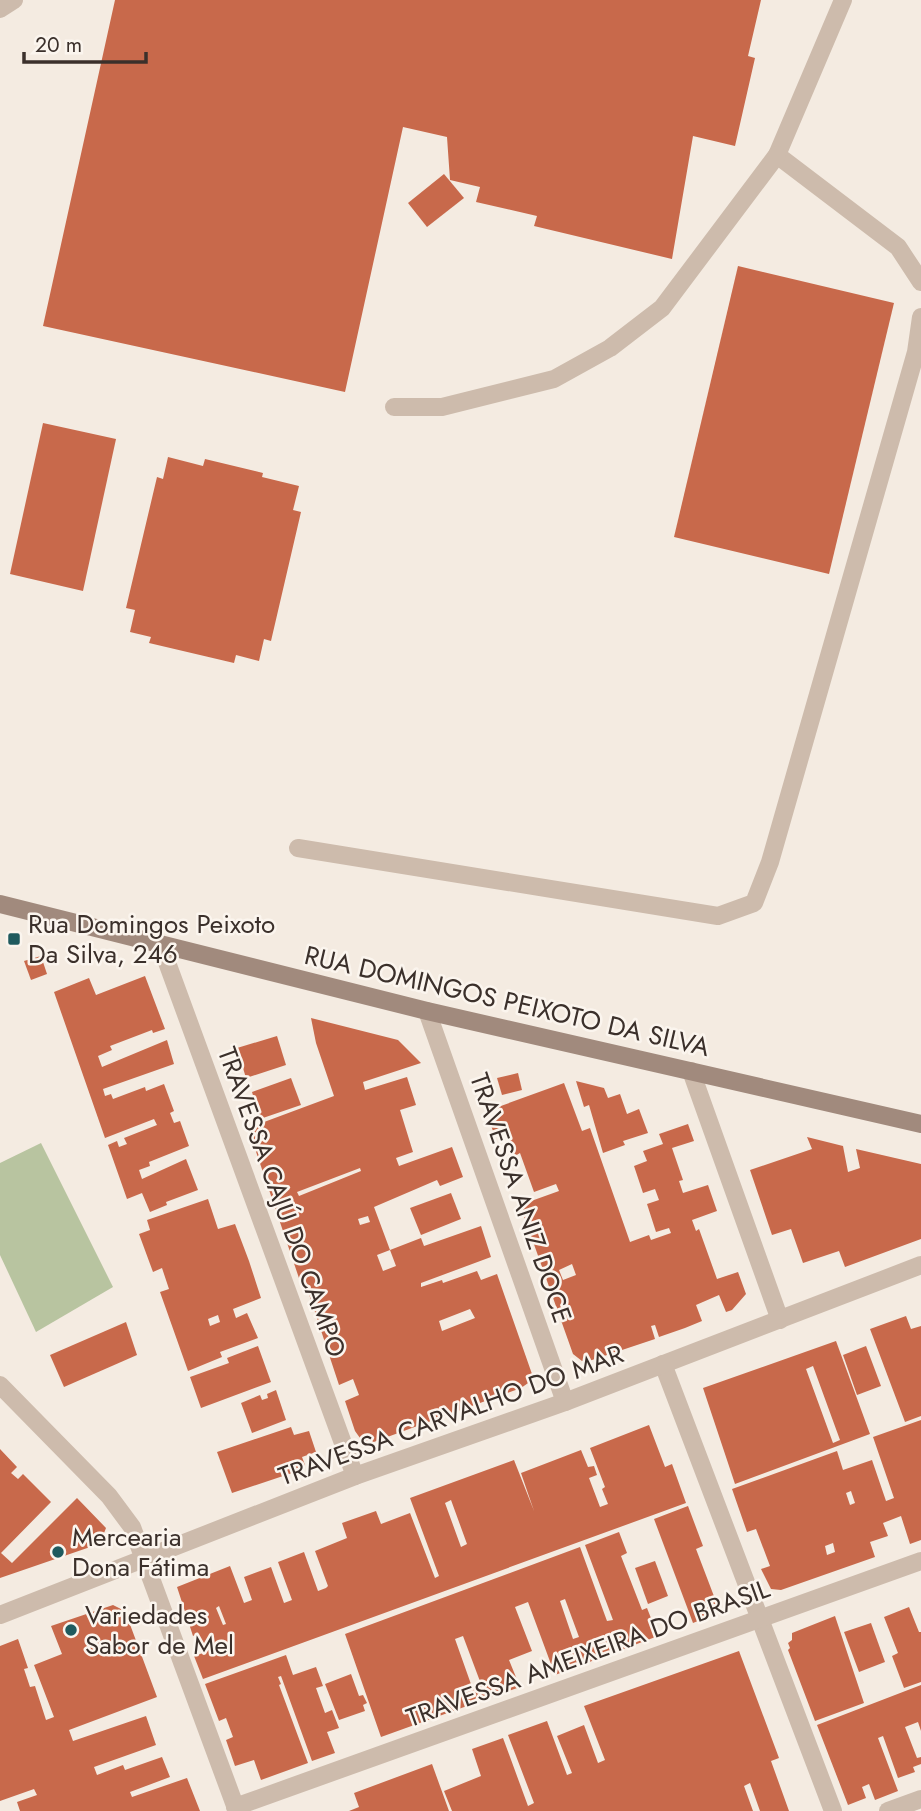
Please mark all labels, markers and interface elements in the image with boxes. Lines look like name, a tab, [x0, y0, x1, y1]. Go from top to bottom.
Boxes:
scale bar	[24, 21, 147, 65]
text: 20 m	[35, 30, 82, 60]
place label: Rua Domingos Peixoto Da Silva, 246	[28, 905, 275, 973]
marker: Rua Domingos Peixoto Da Silva, 246	[6, 931, 22, 947]
street label: RUA DOMINGOS PEIXOTO DA SILVA	[301, 936, 714, 1066]
street label: TRAVESSA CAJÚ DO CAMPO	[208, 1042, 356, 1362]
street label: TRAVESSA ANIZ DOCE	[460, 1068, 582, 1328]
street label: TRAVESSA CARVALHO DO MAR	[273, 1335, 629, 1495]
place label: Mercearia Dona Fátima	[72, 1518, 209, 1586]
marker: Mercearia Dona Fátima	[50, 1544, 66, 1560]
street label: TRAVESSA AMEIXEIRA DO BRASIL	[401, 1569, 775, 1737]
place label: Variedades Sabor de Mel	[85, 1596, 234, 1664]
marker: Variedades Sabor de Mel	[63, 1622, 79, 1638]

